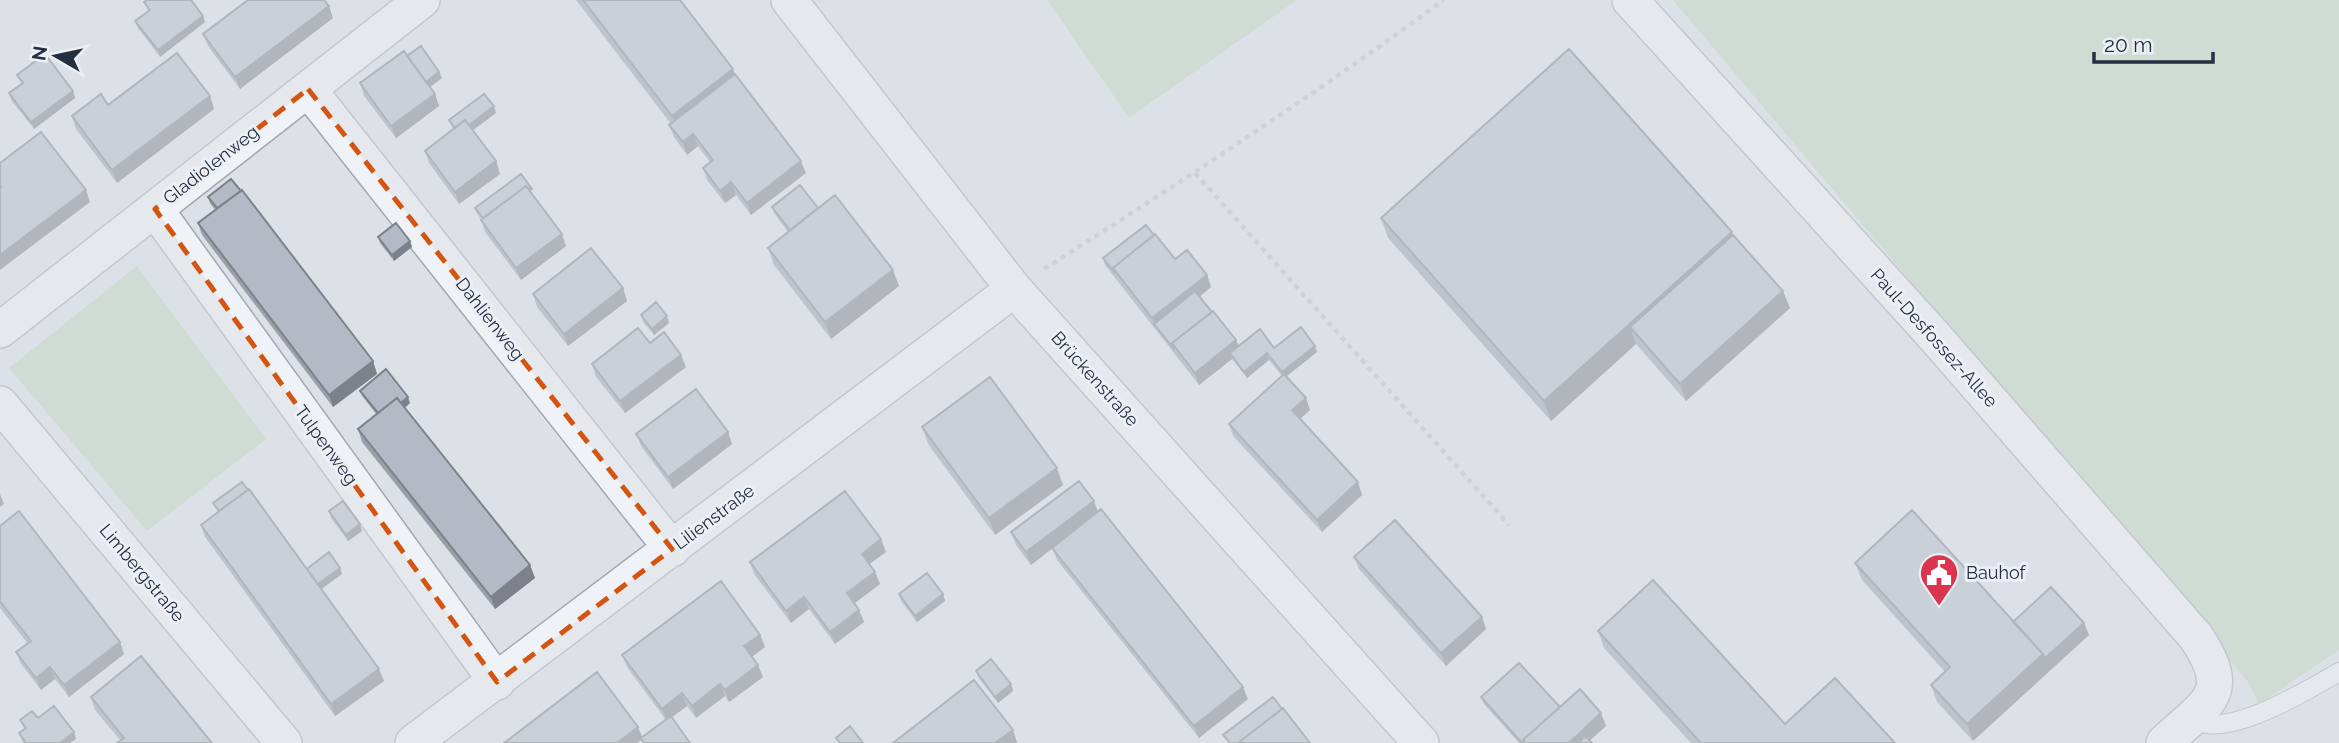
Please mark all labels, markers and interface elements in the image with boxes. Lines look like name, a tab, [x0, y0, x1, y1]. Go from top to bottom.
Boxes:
north arrow	[21, 21, 91, 91]
scale bar	[2094, 21, 2213, 65]
text: 20 m	[2104, 32, 2152, 57]
text: N	[27, 44, 51, 62]
street label: Gladiolenweg	[159, 121, 263, 208]
street label: Paul-Desfossez-Allee	[1867, 264, 2002, 412]
street label: Dahlienweg	[452, 273, 529, 364]
street label: Brückenstraße	[1047, 327, 1144, 431]
street label: Tulpenweg	[291, 401, 362, 489]
street label: Lilienstraße	[669, 479, 759, 554]
street label: Limbergstraße	[95, 520, 190, 626]
public building icon: Bauhof	[1918, 552, 1960, 607]
place label: Bauhof	[1966, 562, 2027, 583]

